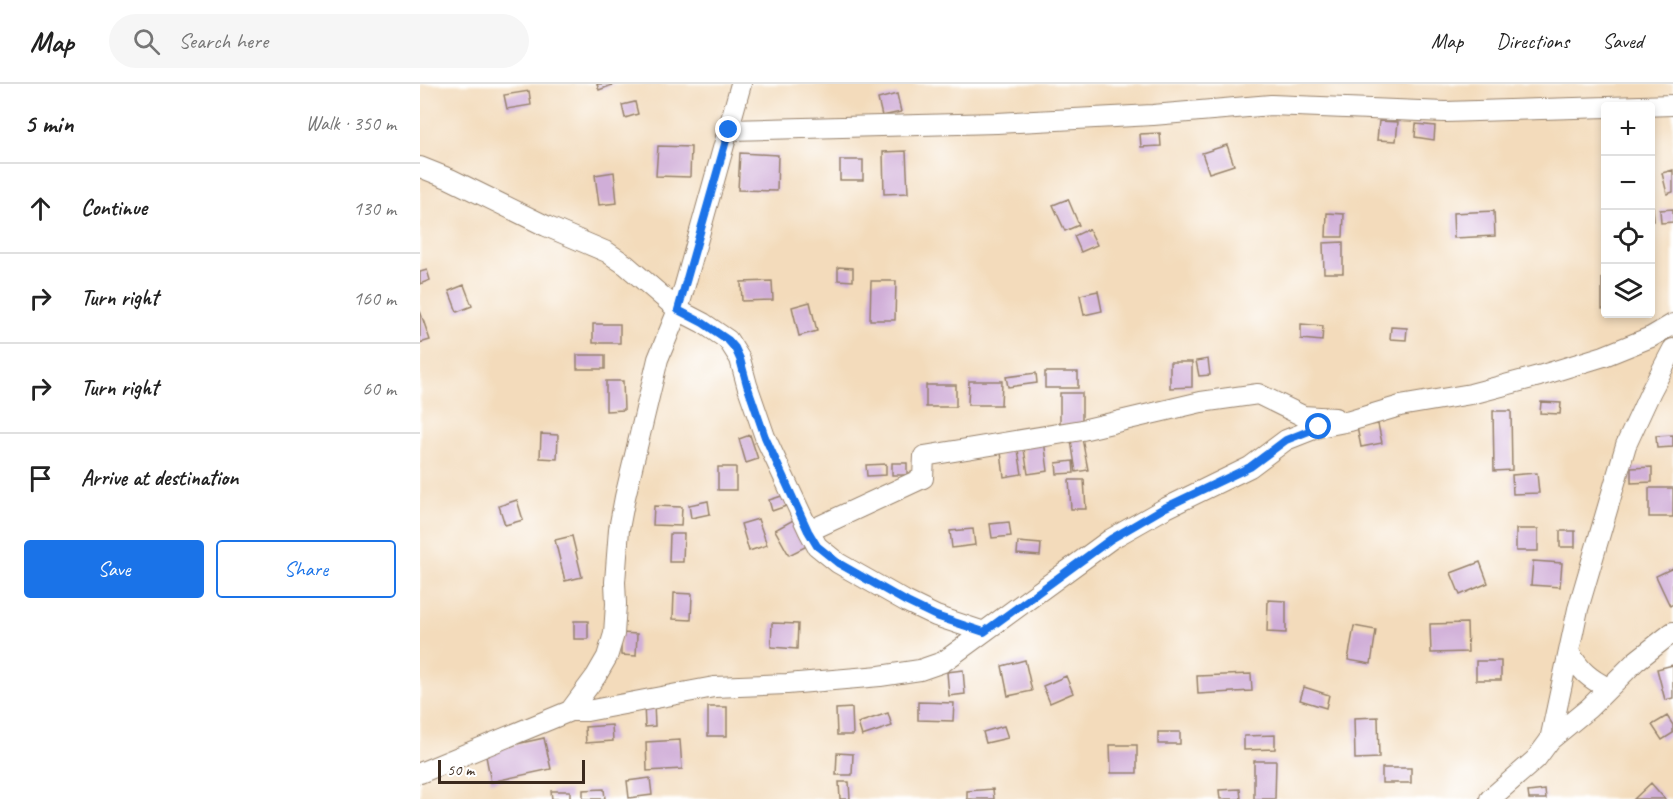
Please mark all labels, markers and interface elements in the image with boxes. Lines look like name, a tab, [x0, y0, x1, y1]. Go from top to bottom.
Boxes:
search box	[109, 14, 529, 68]
text: Map	[30, 24, 73, 59]
icon: search	[130, 25, 163, 58]
text: Search here	[178, 27, 268, 55]
text: Map	[1431, 28, 1463, 54]
text: Directions	[1496, 28, 1569, 54]
text: Saved	[1602, 28, 1643, 54]
map controls	[1601, 102, 1655, 318]
button: +	[1601, 102, 1655, 156]
text: 5 min	[24, 107, 73, 140]
text: Walk · 350 m	[306, 111, 396, 136]
route end	[715, 116, 741, 142]
button: −	[1601, 156, 1655, 210]
icon: ahead	[24, 192, 57, 225]
text: Continue	[81, 194, 147, 222]
text: 130 m	[353, 196, 396, 221]
button: locate	[1601, 210, 1655, 264]
button: layers	[1601, 264, 1655, 318]
icon: right	[24, 282, 57, 315]
text: Turn right	[81, 284, 158, 312]
text: 160 m	[353, 286, 396, 311]
icon: right	[24, 372, 57, 405]
text: Turn right	[81, 374, 158, 402]
text: 60 m	[362, 376, 396, 401]
route start	[1305, 413, 1331, 439]
icon: arrive	[24, 462, 57, 495]
text: Arrive at destination	[81, 464, 238, 492]
button: Save	[24, 540, 204, 598]
button: Share	[216, 540, 396, 598]
scale bar	[438, 757, 585, 784]
text: 50 m	[447, 760, 474, 780]

